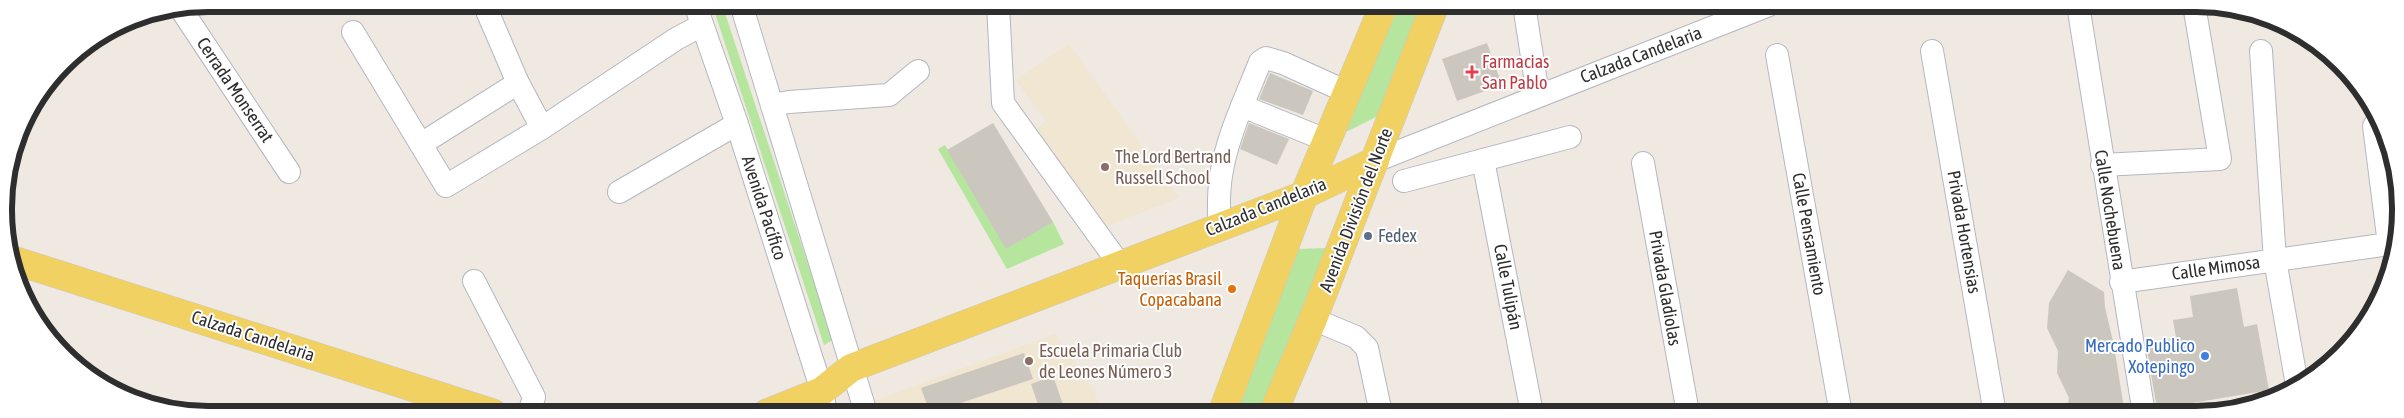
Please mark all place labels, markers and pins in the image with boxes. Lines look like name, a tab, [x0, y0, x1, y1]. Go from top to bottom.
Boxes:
place label: Farmacias San Pablo	[1482, 51, 1549, 93]
marker: Farmacias San Pablo	[1466, 66, 1478, 78]
place label: The Lord Bertrand Russell School	[1115, 146, 1231, 188]
marker: The Lord Bertrand Russell School	[1099, 161, 1111, 173]
place label: Fedex	[1378, 225, 1417, 246]
marker: Fedex	[1362, 230, 1374, 242]
place label: Taquerías Brasil Copacabana	[1118, 268, 1222, 310]
marker: Taquerías Brasil Copacabana	[1226, 283, 1238, 295]
place label: Mercado Publico Xotepingo	[2085, 335, 2195, 377]
place label: Escuela Primaria Club de Leones Número 3	[1039, 340, 1182, 382]
marker: Mercado Publico Xotepingo	[2199, 350, 2211, 362]
marker: Escuela Primaria Club de Leones Número 3	[1023, 355, 1035, 367]

